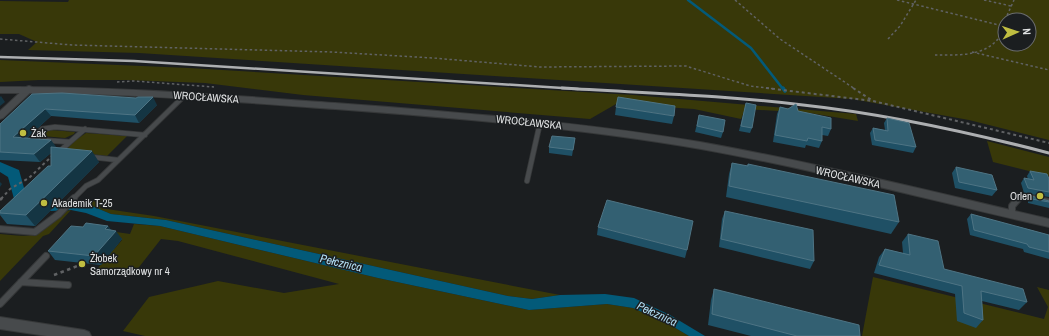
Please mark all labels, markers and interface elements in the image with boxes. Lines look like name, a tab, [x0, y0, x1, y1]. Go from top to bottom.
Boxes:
north arrow	[997, 12, 1037, 52]
text: N	[1020, 28, 1034, 35]
street label: WROCŁAWSKA	[173, 88, 240, 106]
street label: WROCŁAWSKA	[496, 112, 563, 133]
place label: Żak	[31, 126, 47, 140]
marker: Żak	[18, 128, 28, 138]
street label: WROCŁAWSKA	[814, 163, 883, 191]
place label: Orlen	[1010, 189, 1032, 203]
marker: Orlen	[1035, 191, 1045, 201]
place label: Akademik T-25	[51, 196, 113, 210]
marker: Akademik T-25	[39, 198, 49, 208]
water label: Pełcznica	[318, 250, 364, 276]
place label: Żłobek Samorządkowy nr 4	[90, 251, 170, 278]
marker: Żłobek Samorządkowy nr 4	[77, 259, 87, 269]
water label: Pełcznica	[634, 298, 680, 330]

